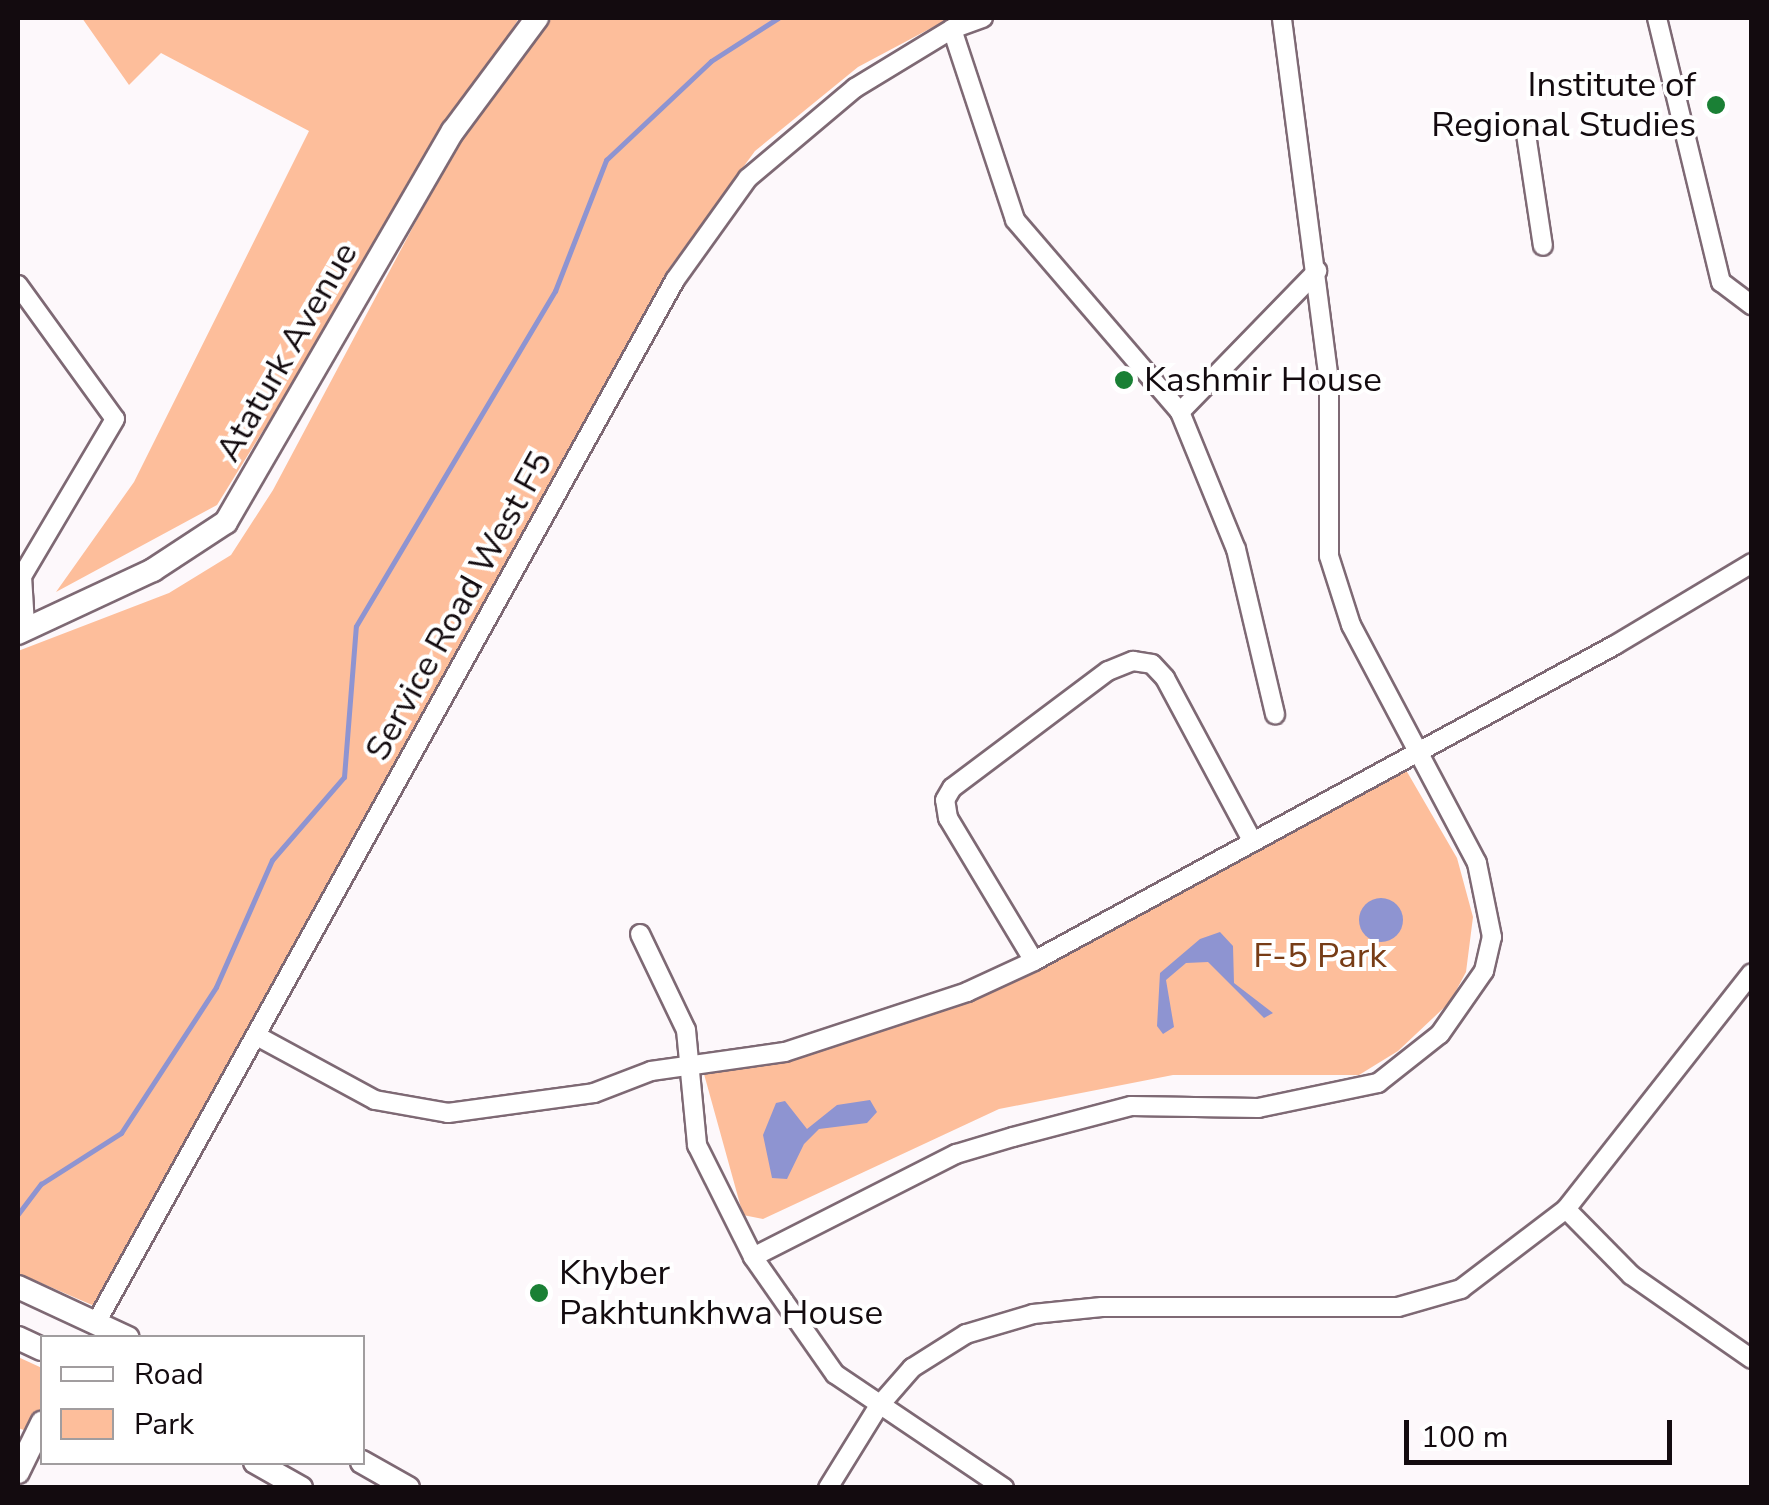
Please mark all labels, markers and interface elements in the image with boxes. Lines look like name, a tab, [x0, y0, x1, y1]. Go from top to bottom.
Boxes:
place label: Institute of Regional Studies	[1431, 64, 1696, 146]
marker: Institute of Regional Studies	[1705, 94, 1727, 116]
street label: Ataturk Avenue	[207, 235, 367, 469]
place label: Kashmir House	[1144, 359, 1382, 401]
marker: Kashmir House	[1113, 369, 1135, 391]
street label: Service Road West F5	[357, 444, 561, 768]
park label: F-5 Park	[1253, 935, 1387, 977]
place label: Khyber Pakhtunkhwa House	[559, 1252, 883, 1334]
marker: Khyber Pakhtunkhwa House	[528, 1282, 550, 1304]
legend	[40, 1335, 365, 1465]
text: Road	[134, 1354, 204, 1395]
scale bar	[1409, 1400, 1676, 1462]
text: Park	[134, 1404, 194, 1445]
text: 100 m	[1421, 1417, 1508, 1458]

